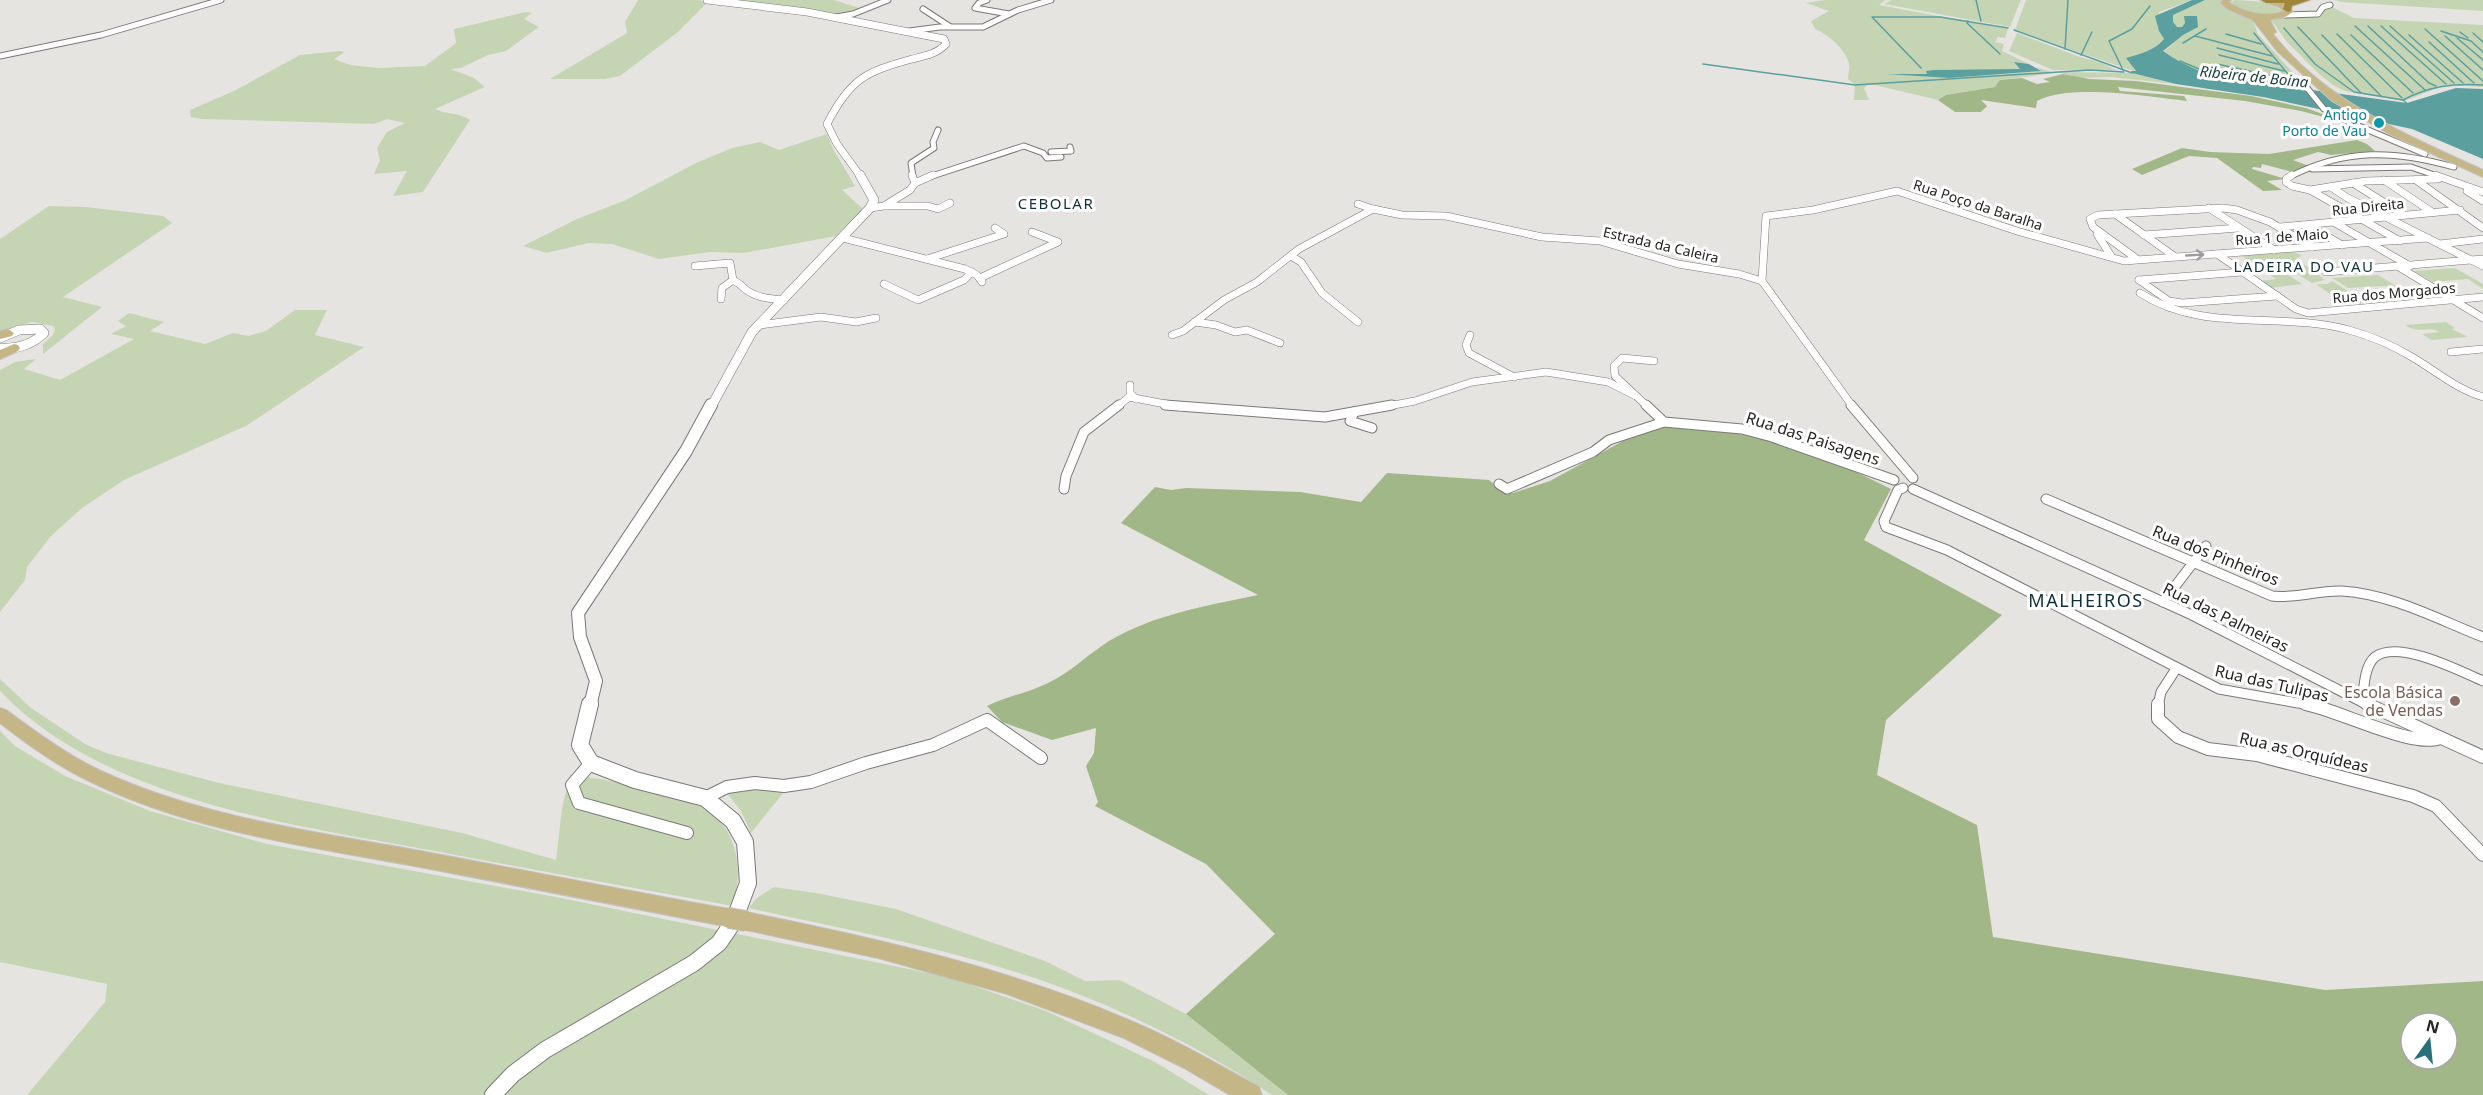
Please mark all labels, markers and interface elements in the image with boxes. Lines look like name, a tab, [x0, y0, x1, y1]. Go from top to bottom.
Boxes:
water label: Ribeira de Boina	[2199, 60, 2310, 92]
place label: Antigo Porto de Vau	[2282, 105, 2367, 140]
marker: Antigo Porto de Vau	[2372, 116, 2386, 130]
street label: Rua Poço da Baralha	[1911, 175, 2045, 234]
district label: CEBOLAR	[1018, 193, 1094, 213]
street label: Rua Direita	[2331, 193, 2405, 220]
street label: Estrada da Caleira	[1601, 222, 1721, 267]
street label: Rua 1 de Maio	[2235, 224, 2329, 249]
one-way arrow	[2185, 250, 2205, 261]
district label: LADEIRA DO VAU	[2233, 256, 2375, 276]
street label: Rua dos Morgados	[2332, 278, 2457, 307]
street label: Rua das Paisagens	[1743, 406, 1883, 470]
street label: Rua dos Pinheiros	[2149, 520, 2283, 590]
street label: Rua das Palmeiras	[2159, 577, 2293, 657]
district label: MALHEIROS	[2028, 588, 2144, 612]
street label: Rua das Tulipas	[2213, 659, 2331, 707]
place label: Escola Básica de Vendas	[2344, 681, 2443, 721]
marker: Escola Básica de Vendas	[2448, 694, 2462, 708]
street label: Rua as Orquídeas	[2237, 726, 2371, 778]
north arrow	[2399, 1011, 2459, 1071]
text: N	[2424, 1014, 2442, 1039]

